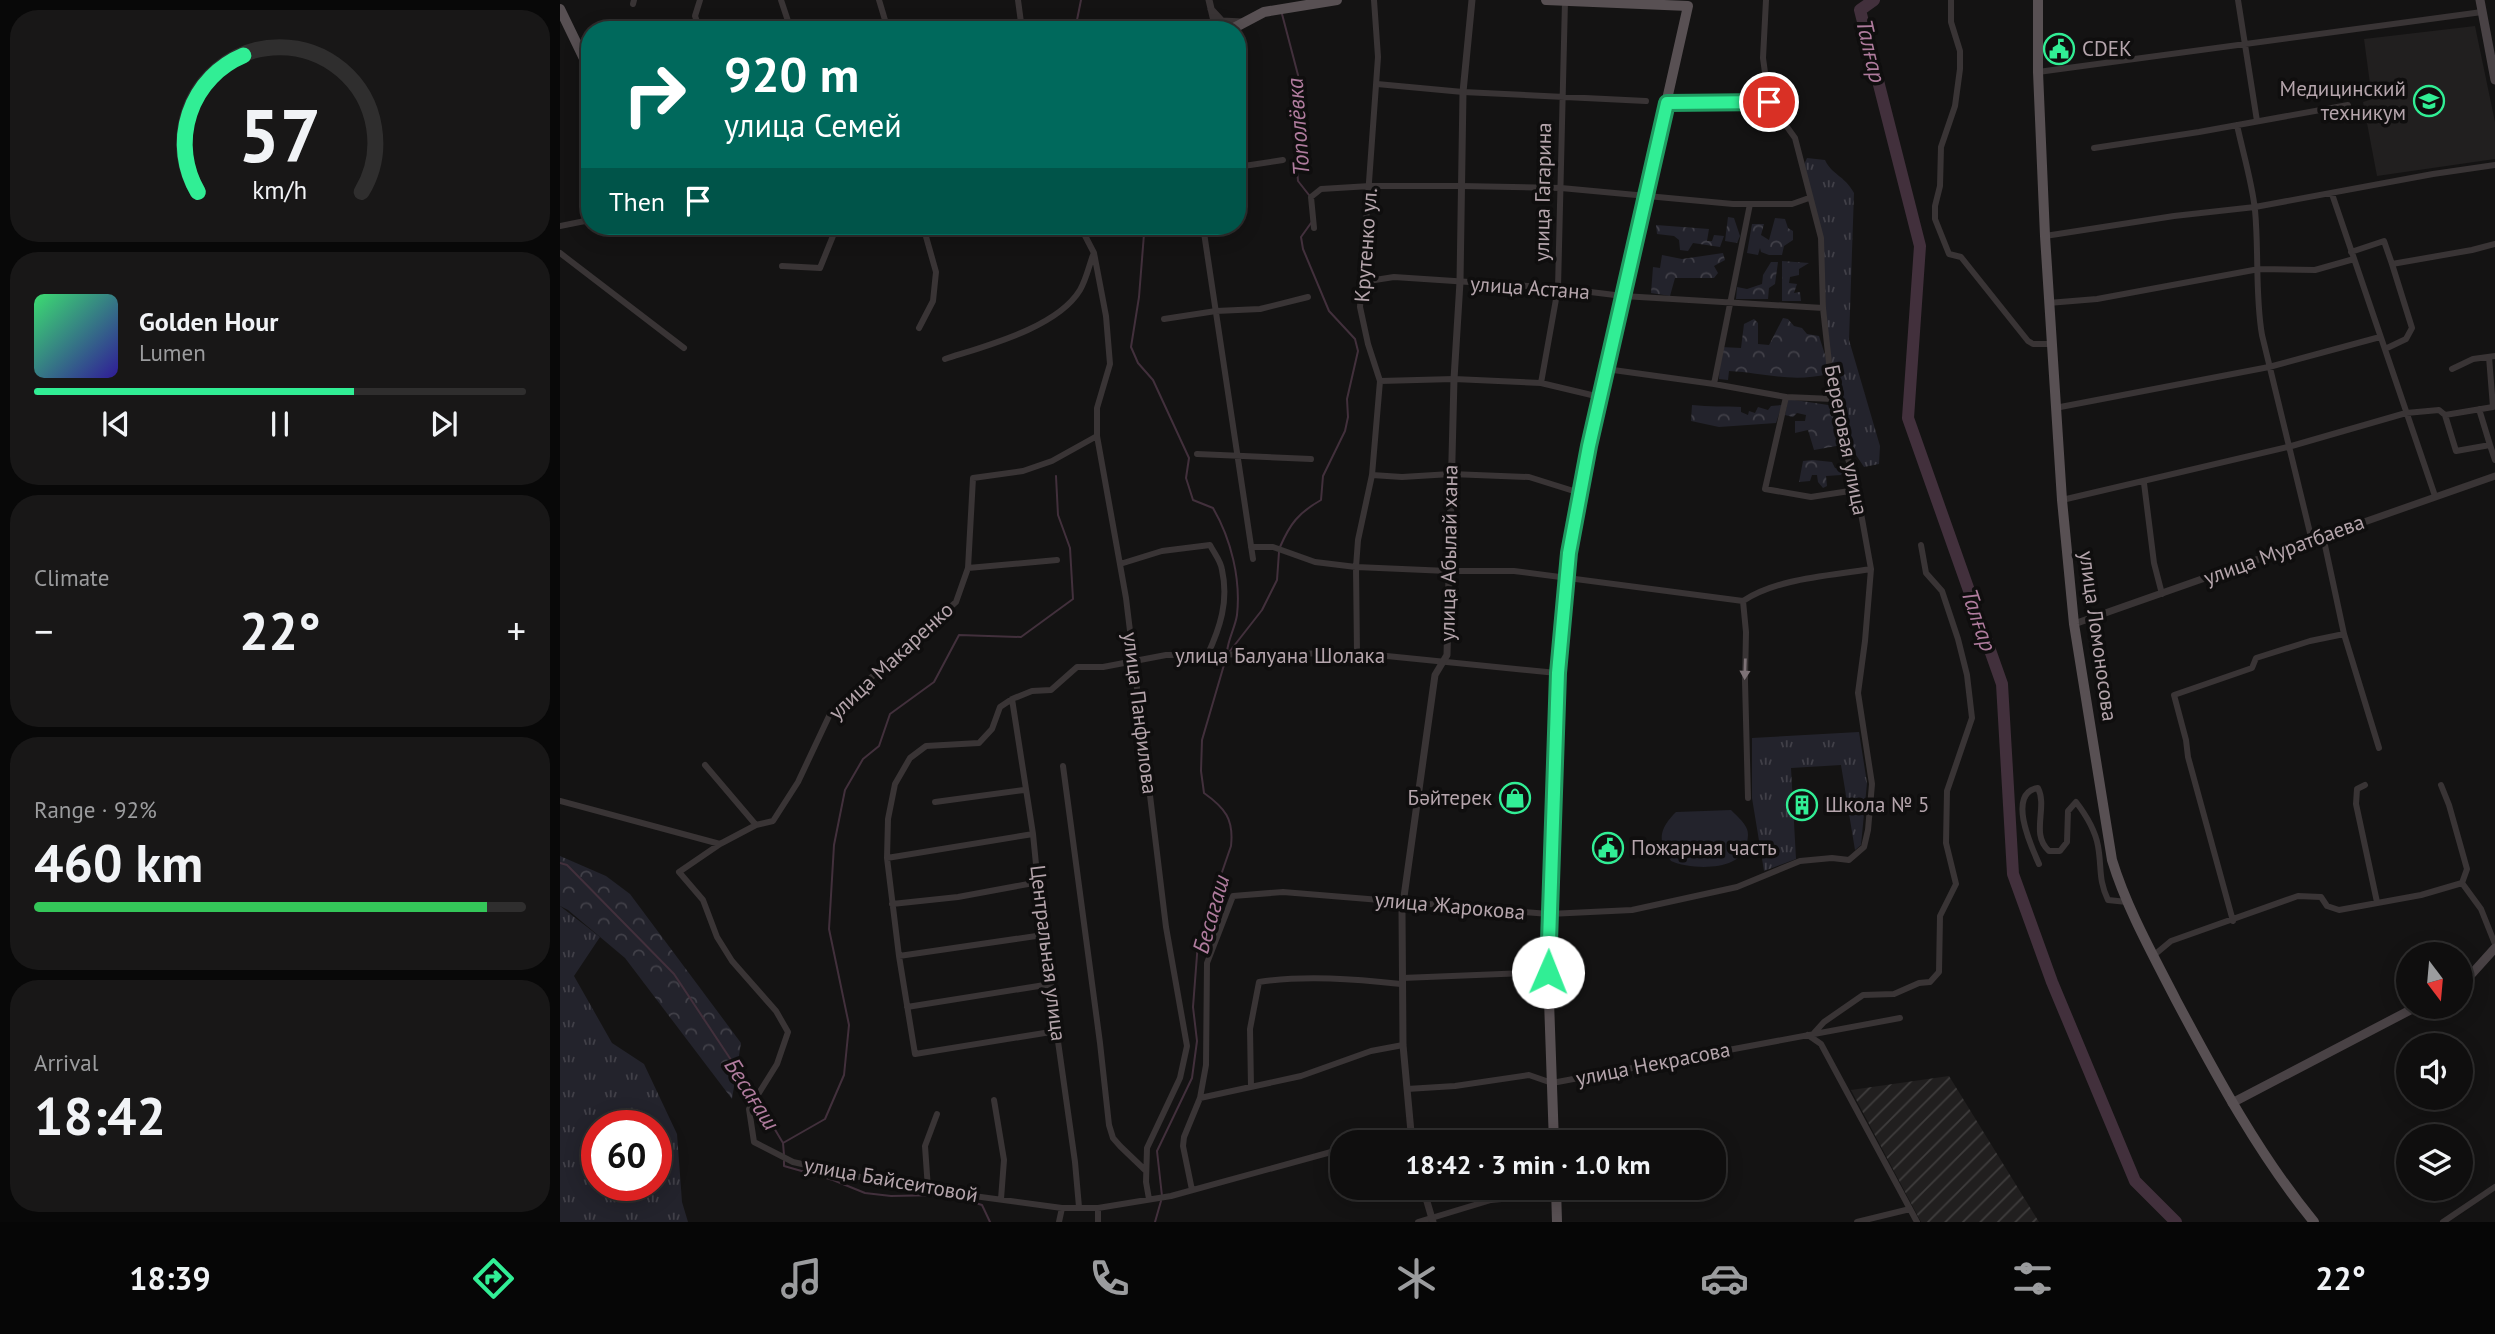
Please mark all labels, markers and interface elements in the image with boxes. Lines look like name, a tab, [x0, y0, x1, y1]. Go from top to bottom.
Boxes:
water label: Талғар	[1850, 16, 1893, 86]
public building icon: CDEK	[2042, 32, 2076, 66]
place label: CDEK	[2082, 35, 2132, 62]
text: 920 m	[724, 42, 859, 106]
icon: right	[609, 49, 700, 140]
pin	[1739, 72, 1799, 132]
place label: Медицинский техникум	[2280, 75, 2406, 126]
water label: Тополёвка	[1280, 77, 1315, 177]
icon: arrive	[1750, 83, 1788, 121]
school or university icon: Медицинский техникум	[2412, 84, 2446, 118]
text: 57	[239, 89, 321, 183]
text: улица Семей	[724, 104, 902, 146]
street label: улица Гагарина	[1528, 122, 1557, 262]
text: km/h	[253, 174, 307, 206]
icon: arrive	[679, 182, 717, 220]
text: Then	[609, 185, 665, 218]
street label: Крутенко ул.	[1348, 187, 1383, 303]
street label: улица Астана	[1469, 270, 1591, 305]
text: Golden Hour	[139, 305, 278, 338]
text: Lumen	[139, 338, 206, 367]
street label: Береговая улица	[1819, 362, 1874, 517]
icon: previous	[97, 405, 135, 443]
icon: pause	[261, 405, 299, 443]
icon: next	[425, 405, 463, 443]
street label: улица Абылай хана	[1433, 464, 1464, 642]
street label: улица Муратбаева	[2200, 508, 2368, 591]
street label: улица Ломоносова	[2073, 549, 2124, 723]
text: Climate	[34, 563, 109, 592]
water label: Талғар	[1955, 585, 2004, 655]
street label: улица Макаренко	[823, 596, 959, 725]
text: 22°	[239, 597, 321, 664]
text: −	[34, 606, 53, 655]
text: +	[507, 606, 526, 655]
street label: улица Панфилова	[1117, 630, 1164, 796]
street label: улица Балуана Шолака	[1175, 642, 1385, 669]
one-way arrow	[1740, 658, 1751, 680]
shop icon: Бәйтерек	[1498, 781, 1532, 815]
place label: Бәйтерек	[1408, 784, 1492, 811]
building icon: Школа № 5	[1785, 788, 1819, 822]
place label: Школа № 5	[1825, 791, 1929, 818]
text: Range · 92%	[34, 795, 157, 824]
text: 460 km	[34, 829, 203, 896]
public building icon: Пожарная часть	[1591, 831, 1625, 865]
place label: Пожарная часть	[1631, 834, 1777, 861]
street label: Центральная улица	[1024, 863, 1073, 1043]
water label: Бесагаш	[1185, 871, 1236, 957]
street label: улица Жарокова	[1374, 885, 1526, 926]
position arrow	[1511, 935, 1585, 1009]
north arrow	[2396, 942, 2473, 1018]
map controls	[2396, 942, 2473, 1201]
button: sound	[2396, 1033, 2473, 1110]
street label: улица Некрасова	[1573, 1035, 1732, 1092]
text: Arrival	[34, 1048, 98, 1077]
water label: Бесағаш	[718, 1052, 786, 1135]
text: 18:42	[34, 1082, 166, 1149]
speed limit sign: 60	[581, 1110, 672, 1201]
button: layers	[2396, 1124, 2473, 1201]
text: 18:42 · 3 min · 1.0 km	[1406, 1148, 1651, 1181]
street label: улица Байсеитовой	[802, 1151, 980, 1208]
icon: directions	[469, 1254, 518, 1303]
icon: music	[777, 1254, 826, 1303]
icon: phone	[1085, 1254, 1134, 1303]
icon: climate	[1392, 1254, 1441, 1303]
icon: car	[1700, 1254, 1749, 1303]
icon: filters	[2008, 1254, 2057, 1303]
text: 18:39	[129, 1257, 211, 1299]
text: 22°	[2315, 1257, 2366, 1299]

